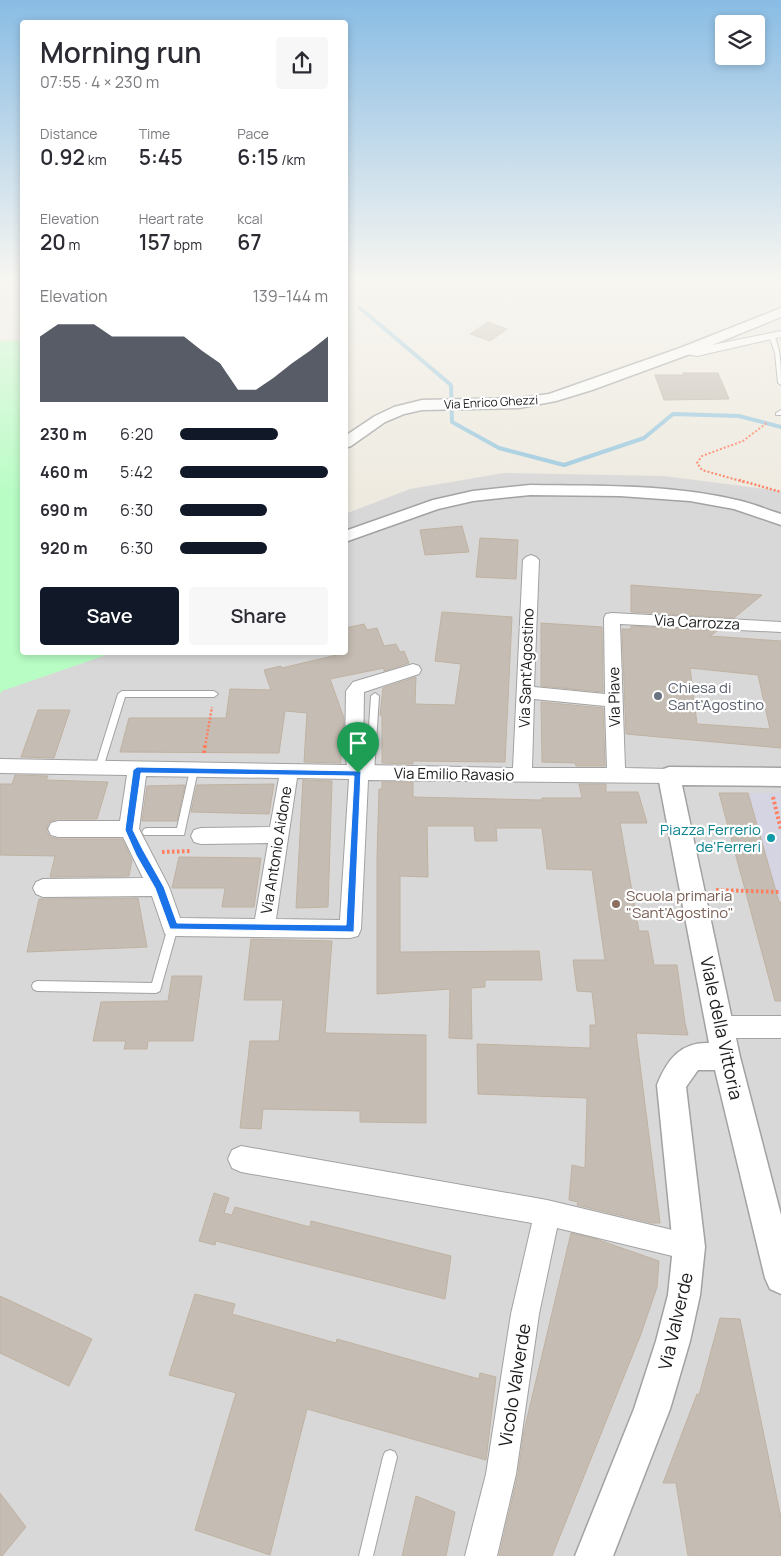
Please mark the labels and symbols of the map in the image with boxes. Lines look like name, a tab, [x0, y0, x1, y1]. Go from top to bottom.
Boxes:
street label: Via Enrico Ghezzi	[444, 391, 538, 413]
street label: Via Sant'Agostino	[513, 608, 539, 728]
street label: Via Carrozza	[654, 609, 740, 635]
street label: Via Piave	[603, 666, 625, 727]
place label: Chiesa di Sant'Agostino	[668, 677, 764, 715]
marker: Chiesa di Sant'Agostino	[652, 690, 664, 702]
pin	[337, 722, 379, 773]
street label: Via Emilio Ravasio	[394, 762, 515, 786]
street label: Via Antonio Aidone	[256, 784, 297, 915]
place label: Piazza Ferrerio de'Ferreri	[660, 819, 761, 857]
marker: Piazza Ferrerio de'Ferreri	[765, 832, 777, 844]
place label: Scuola primaria "Sant'Agostino"	[626, 885, 734, 923]
marker: Scuola primaria "Sant'Agostino"	[610, 898, 622, 910]
street label: Viale della Vittoria	[695, 954, 749, 1102]
street label: Via Valverde	[652, 1270, 698, 1372]
street label: Vicolo Valverde	[492, 1322, 536, 1448]

